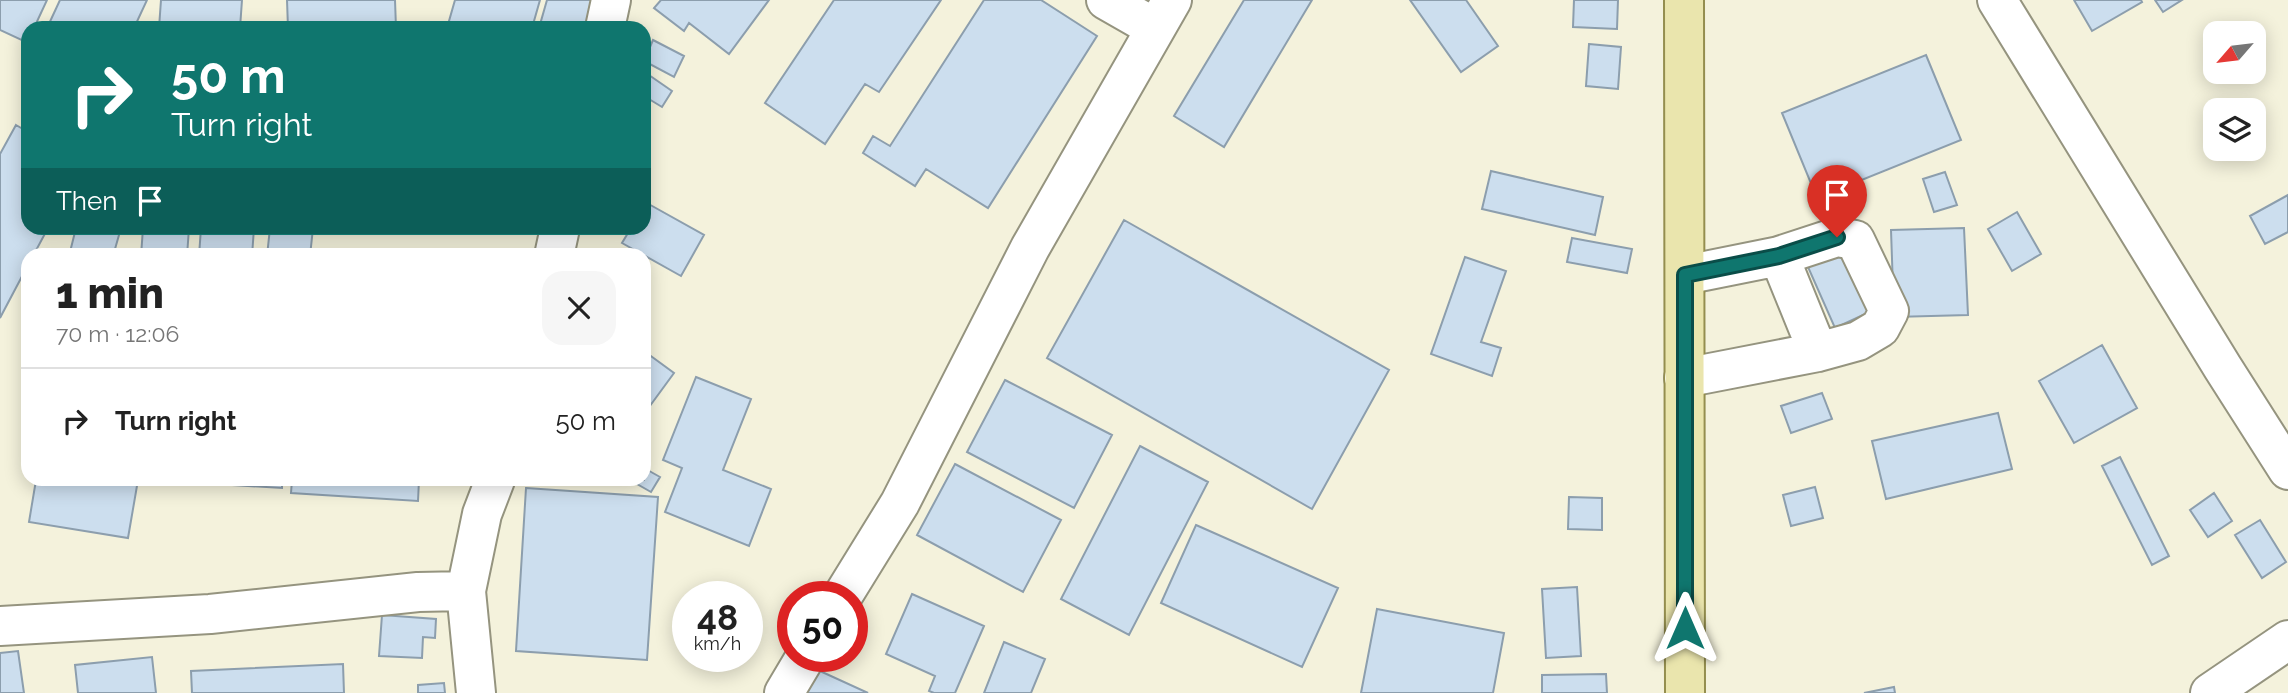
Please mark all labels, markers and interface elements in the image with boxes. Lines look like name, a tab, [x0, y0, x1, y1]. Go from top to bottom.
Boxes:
north arrow	[2203, 21, 2266, 84]
map controls	[2203, 21, 2266, 161]
text: 50 m	[171, 47, 286, 104]
icon: right	[56, 49, 147, 140]
button: layers	[2203, 98, 2266, 161]
text: Turn right	[171, 106, 312, 143]
pin	[1807, 165, 1867, 237]
icon: arrive	[1818, 176, 1856, 214]
icon: arrive	[131, 182, 169, 220]
text: Then	[56, 186, 117, 216]
text: 1 min	[56, 269, 164, 318]
button: close	[542, 271, 616, 345]
text: 70 m · 12:06	[56, 320, 179, 347]
icon: right	[56, 402, 94, 440]
text: Turn right	[115, 406, 236, 436]
text: 50 m	[555, 406, 616, 436]
speed limit sign: 50	[777, 581, 868, 672]
position arrow	[1648, 591, 1722, 665]
text: 48	[697, 597, 738, 638]
text: km/h	[694, 633, 741, 654]

